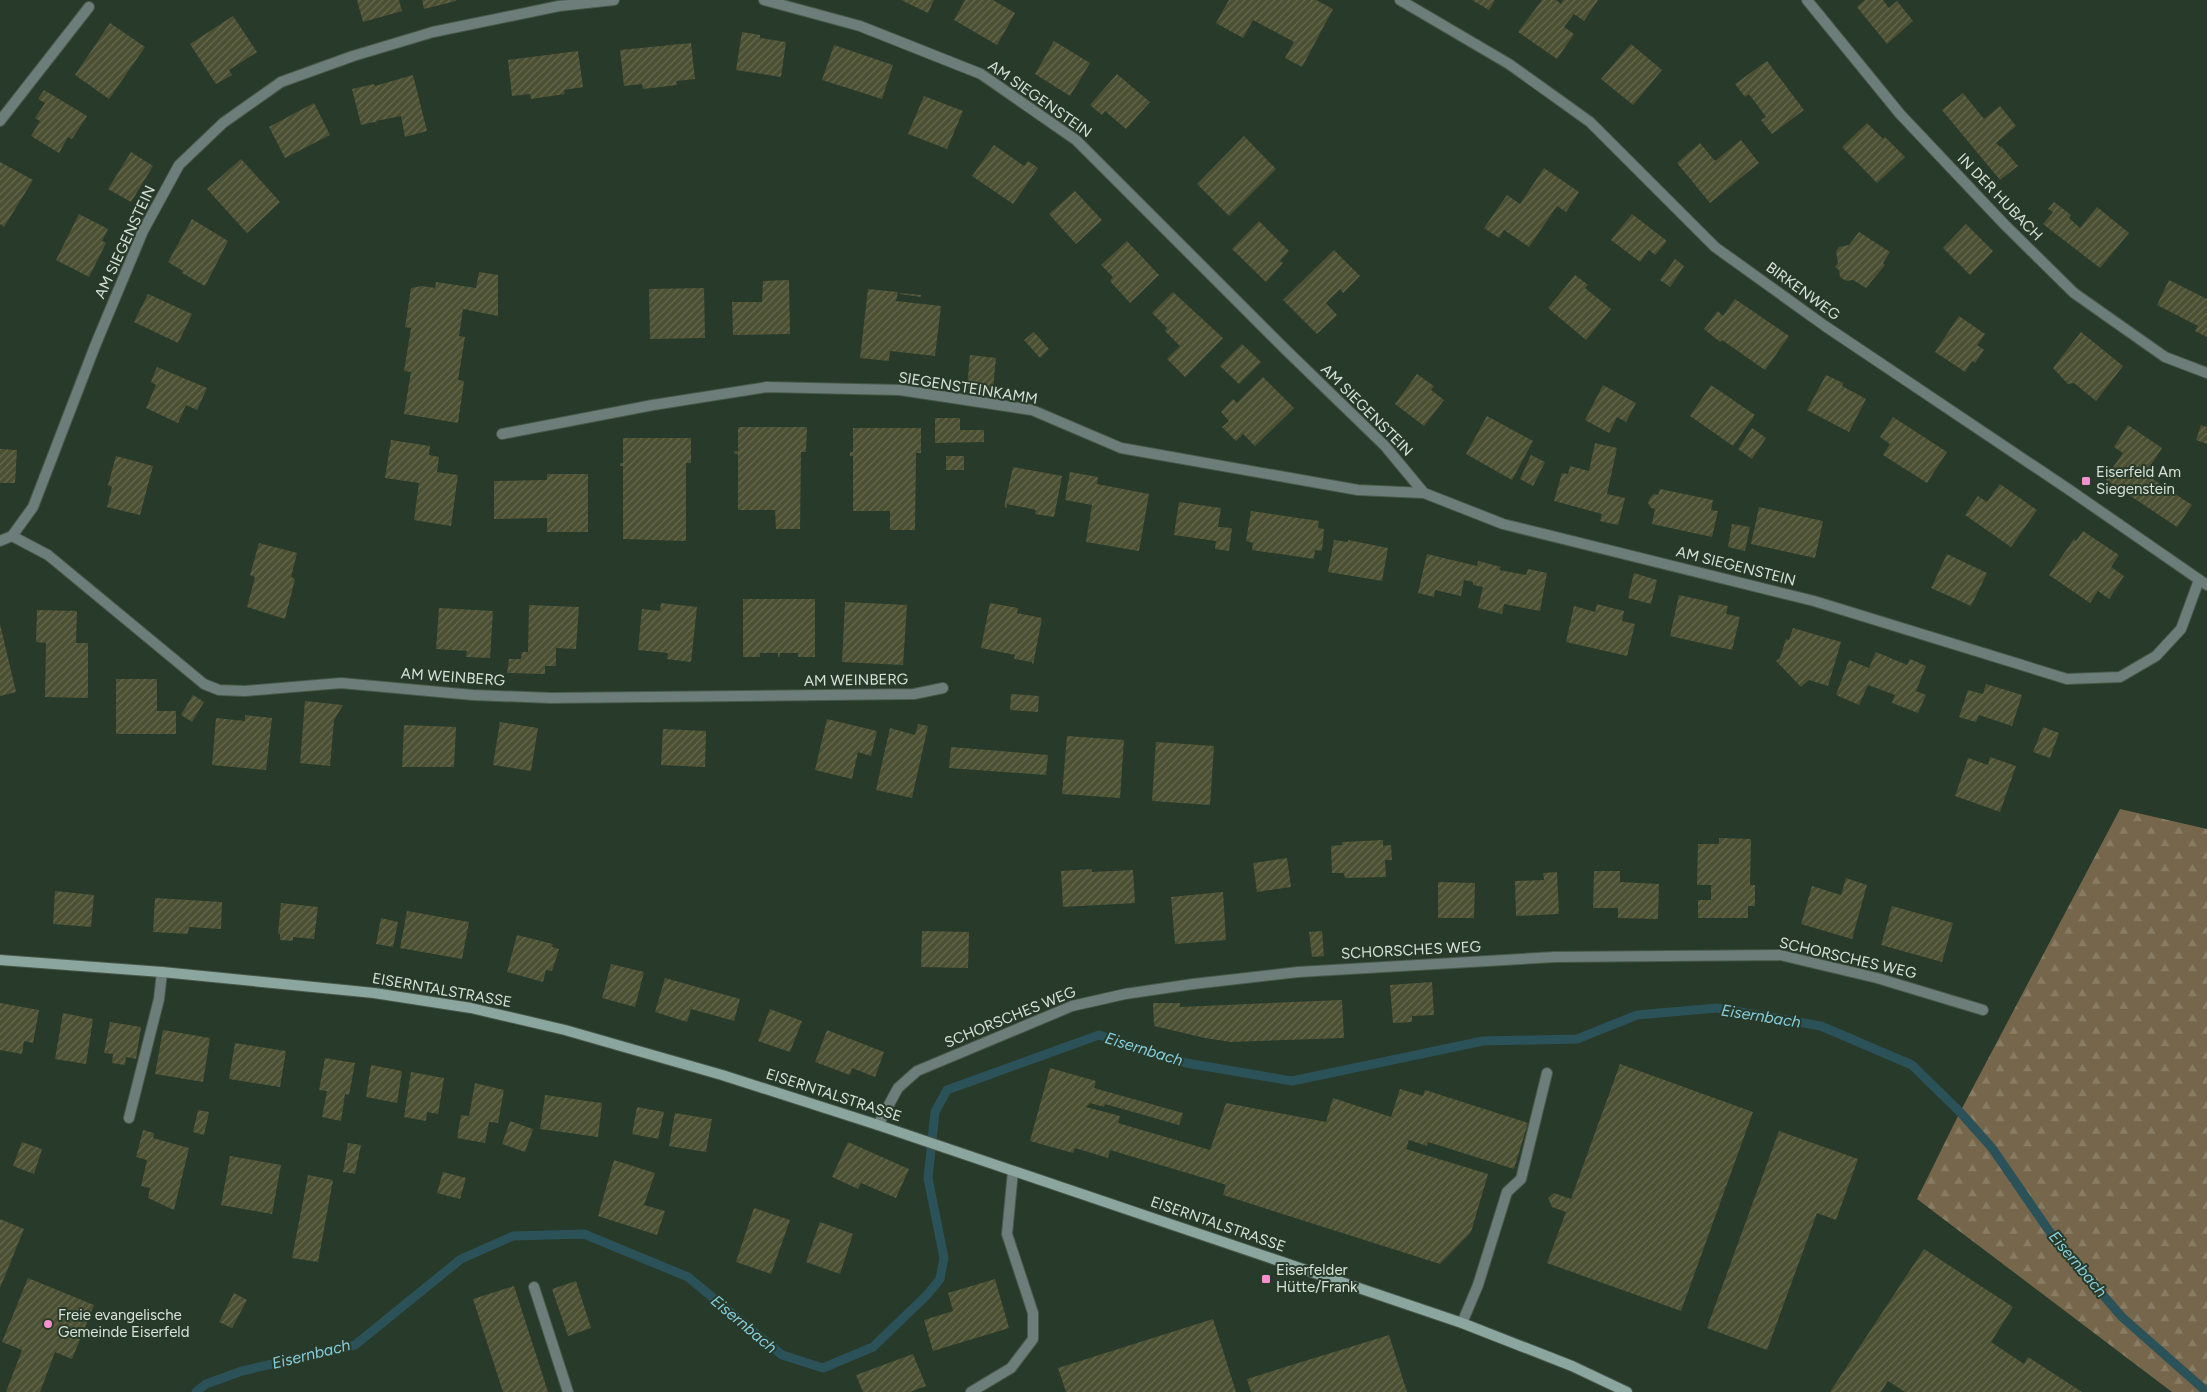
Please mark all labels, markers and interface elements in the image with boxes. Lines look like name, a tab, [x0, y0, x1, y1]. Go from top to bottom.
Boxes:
street label: AM SIEGENSTEIN	[985, 56, 1095, 142]
street label: IN DER HUBACH	[1954, 150, 2046, 244]
street label: AM SIEGENSTEIN	[91, 183, 159, 301]
street label: BIRKENWEG	[1763, 258, 1843, 324]
street label: AM SIEGENSTEIN	[1317, 360, 1417, 460]
street label: SIEGENSTEINKAMM	[897, 368, 1039, 408]
place label: Eiserfeld Am Siegenstein	[2096, 463, 2181, 498]
marker: Eiserfeld Am Siegenstein	[2080, 475, 2092, 487]
street label: AM SIEGENSTEIN	[1674, 542, 1798, 590]
street label: AM WEINBERG	[400, 664, 506, 690]
street label: AM WEINBERG	[804, 670, 908, 690]
street label: SCHORSCHES WEG	[1778, 933, 1918, 983]
street label: SCHORSCHES WEG	[1341, 937, 1481, 963]
street label: EISERNTALSTRASSE	[371, 969, 513, 1011]
street label: SCHORSCHES WEG	[942, 982, 1078, 1052]
water label: Eisernbach	[1720, 1000, 1802, 1032]
water label: Eisernbach	[1103, 1028, 1185, 1070]
street label: EISERNTALSTRASSE	[764, 1065, 904, 1125]
street label: EISERNTALSTRASSE	[1148, 1192, 1288, 1256]
water label: Eisernbach	[2045, 1227, 2111, 1301]
place label: Eiserfelder Hütte/Frank	[1276, 1261, 1358, 1296]
marker: Eiserfelder Hütte/Frank	[1260, 1273, 1272, 1285]
water label: Eisernbach	[707, 1291, 781, 1357]
place label: Freie evangelische Gemeinde Eiserfeld	[58, 1306, 189, 1341]
marker: Freie evangelische Gemeinde Eiserfeld	[42, 1318, 54, 1330]
water label: Eisernbach	[270, 1335, 352, 1373]

